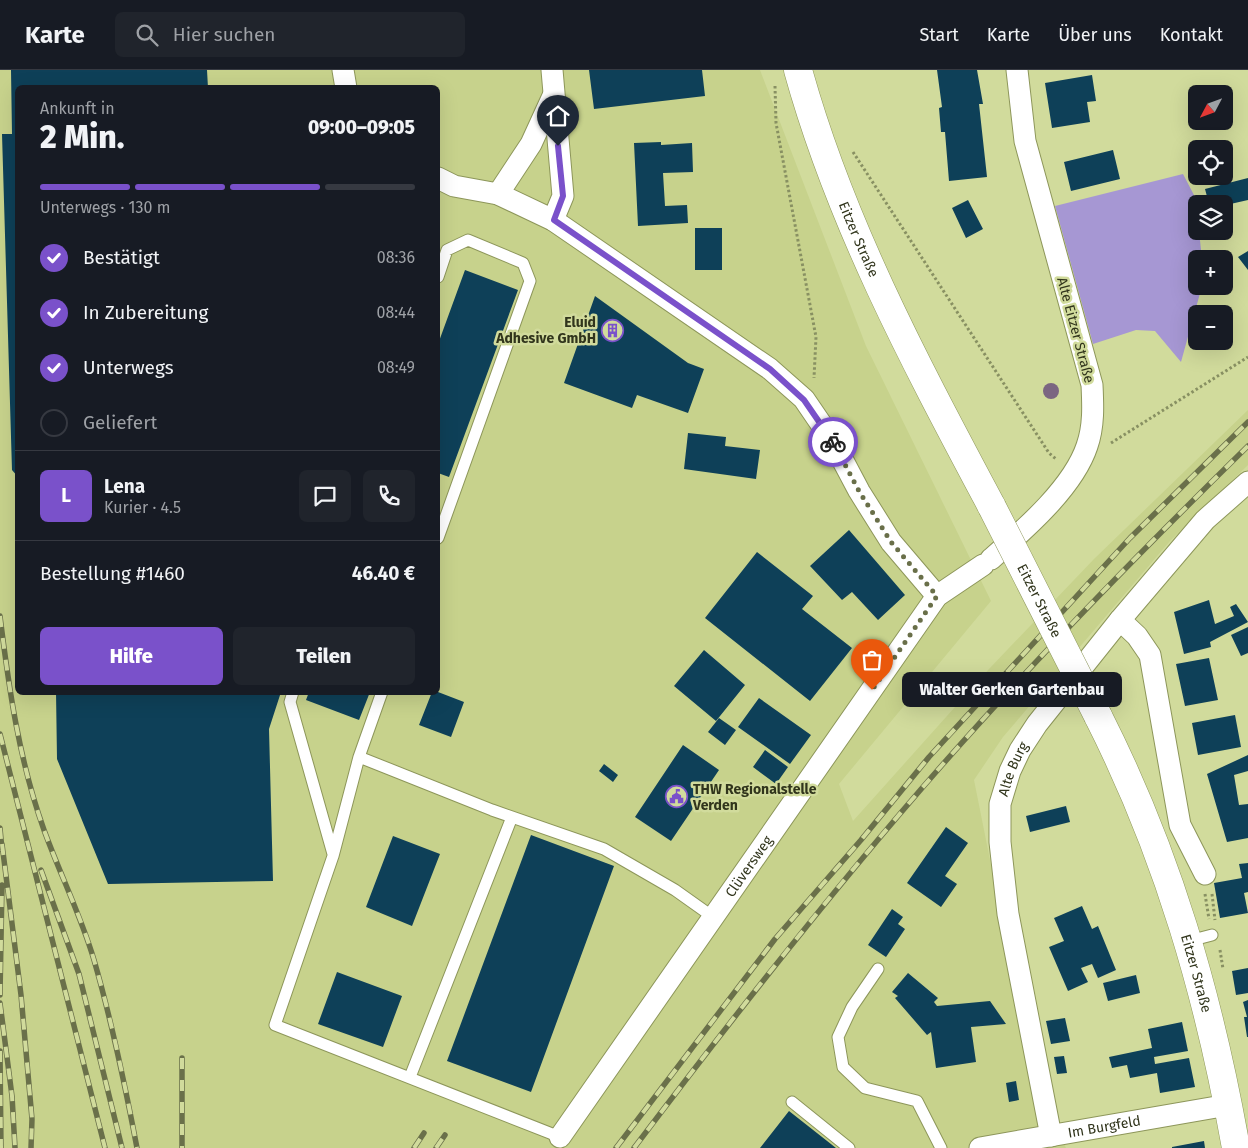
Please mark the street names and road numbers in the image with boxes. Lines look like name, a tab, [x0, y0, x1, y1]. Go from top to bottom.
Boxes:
street label: Eitzer Straße	[835, 199, 882, 280]
street label: Alte Eitzer Straße	[1053, 275, 1098, 385]
street label: Eitzer Straße	[1013, 561, 1065, 641]
street label: Alte Burg	[995, 738, 1033, 798]
street label: Clüversweg	[722, 832, 777, 901]
street label: Eitzer Straße	[1177, 932, 1215, 1014]
street label: Im Burgfeld	[1067, 1112, 1142, 1142]

